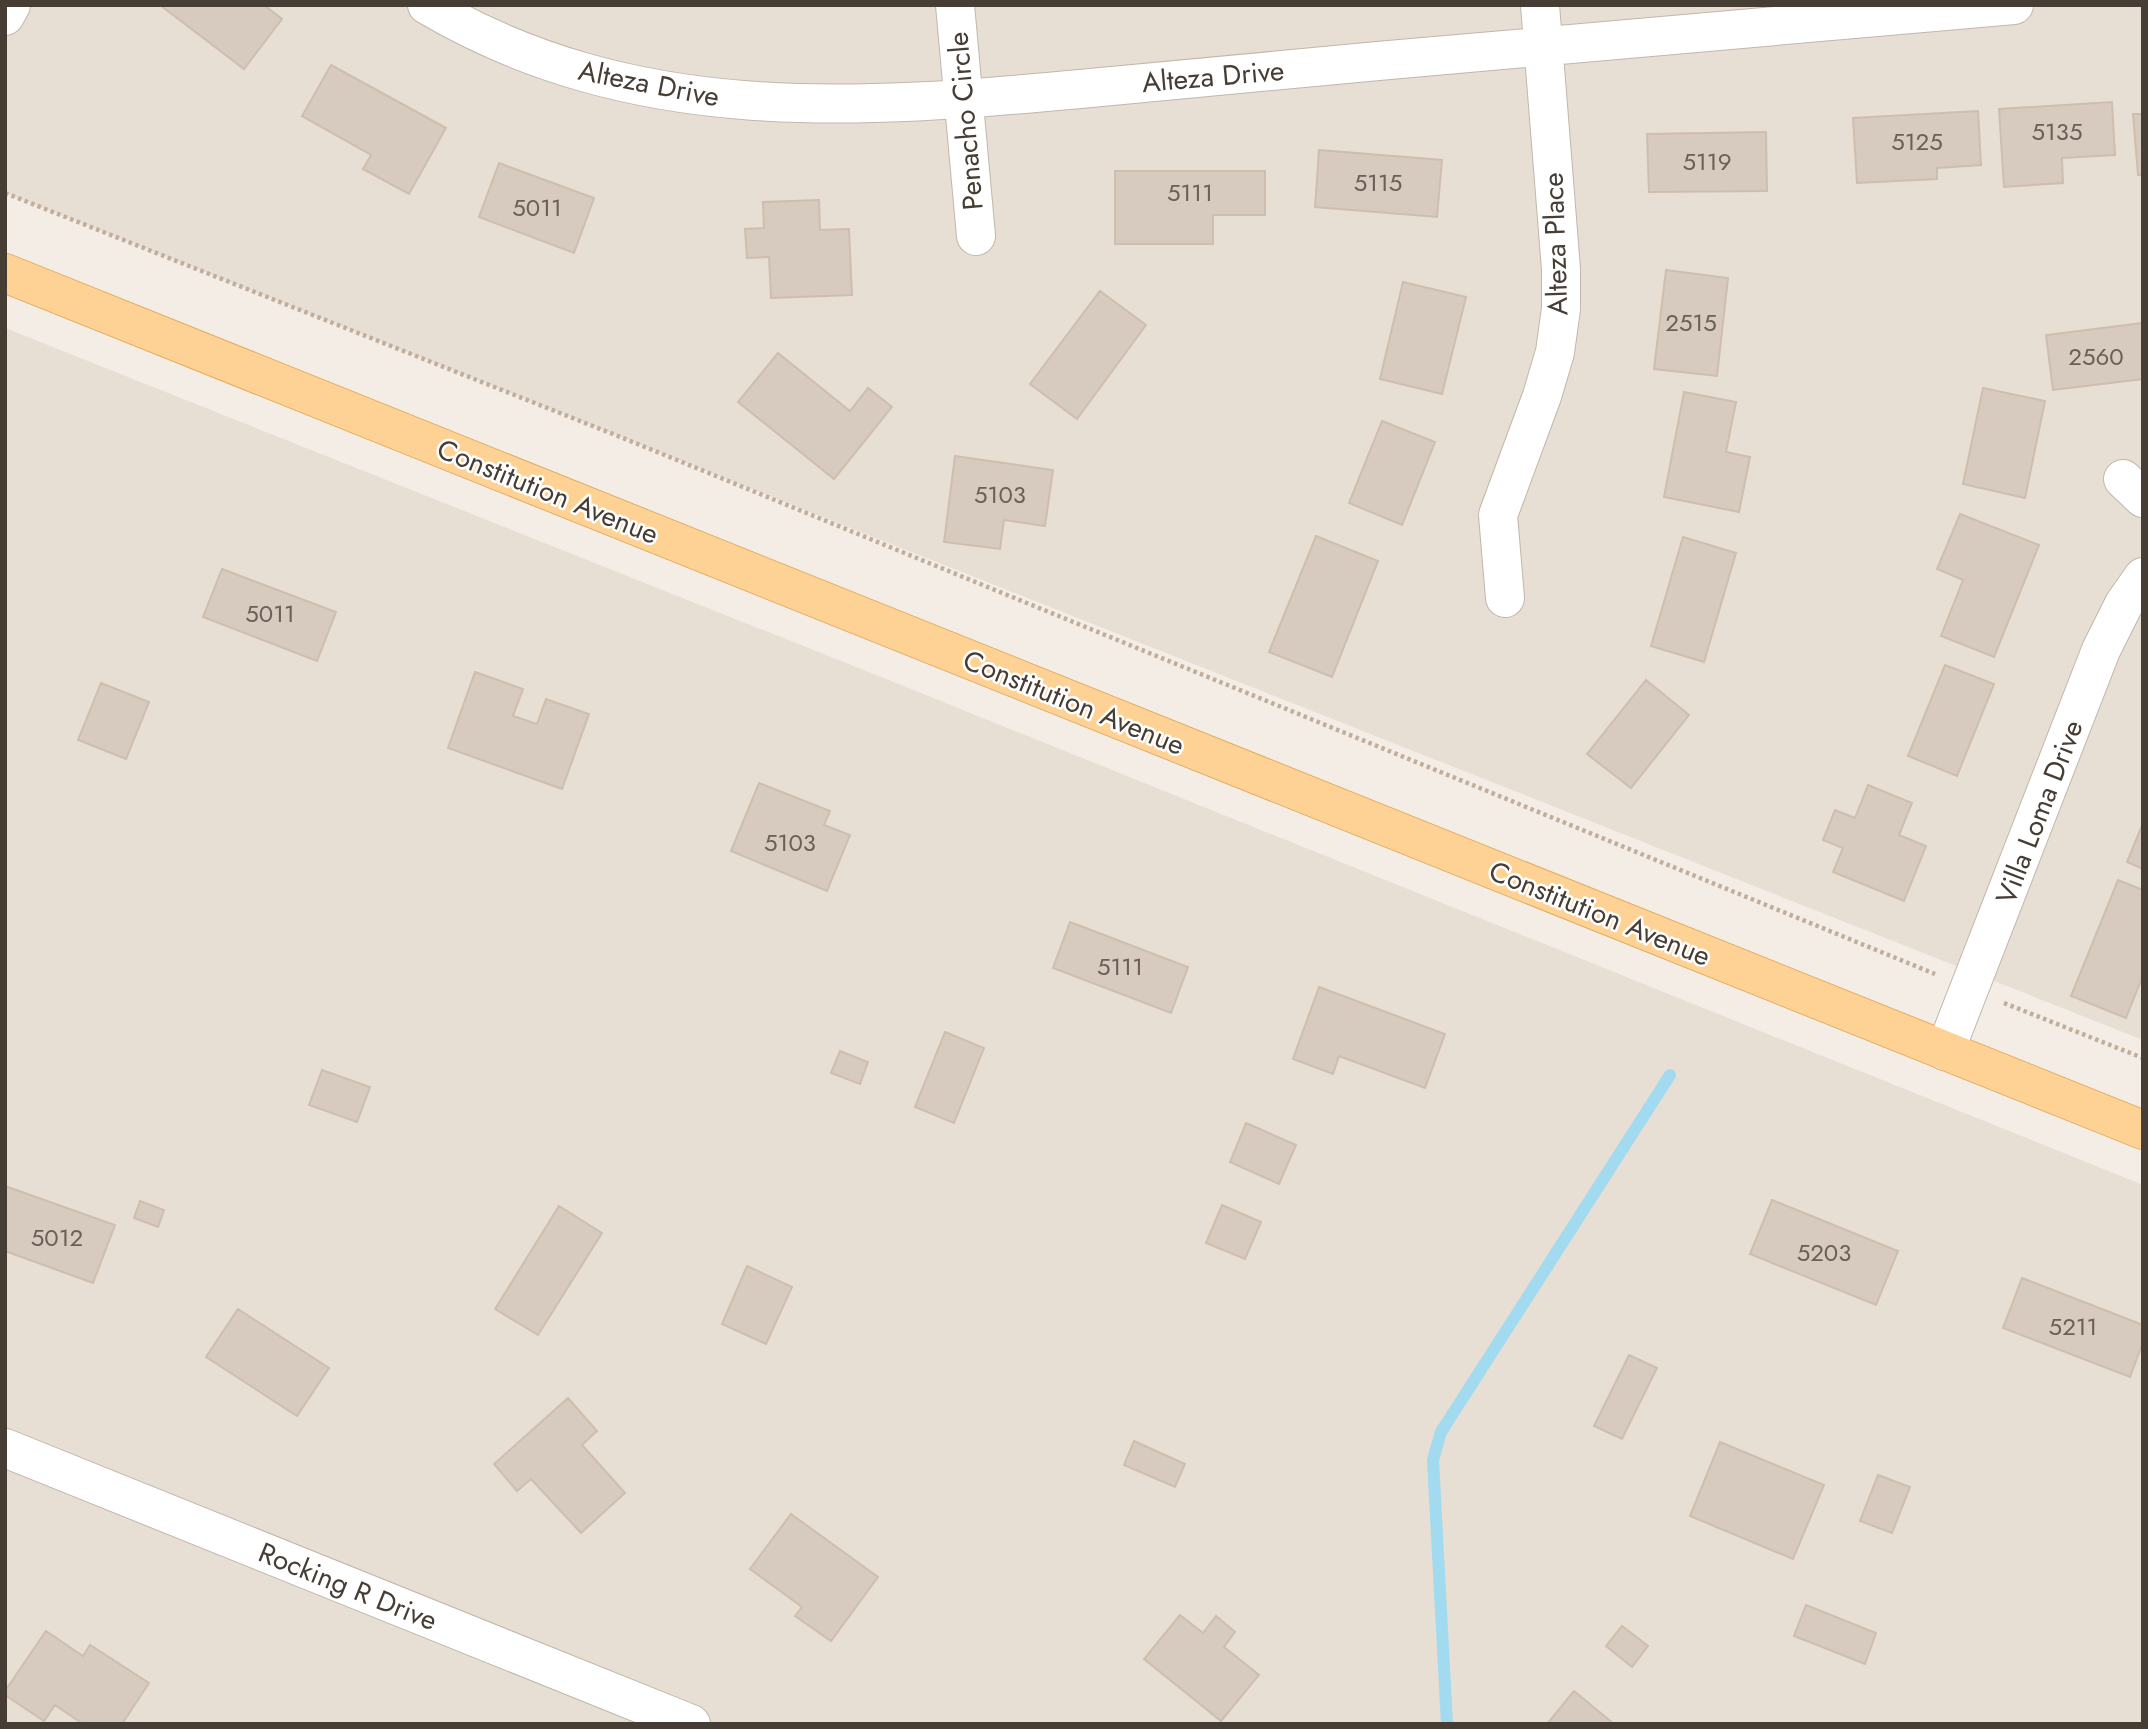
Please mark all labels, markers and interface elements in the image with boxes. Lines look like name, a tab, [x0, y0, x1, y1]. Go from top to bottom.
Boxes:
street label: Penacho Circle	[937, 30, 994, 212]
street label: Alteza Drive	[575, 50, 723, 117]
street label: Alteza Drive	[1140, 50, 1286, 103]
house number: 5135	[2032, 114, 2082, 149]
house number: 5125	[1891, 124, 1943, 159]
house number: 5119	[1683, 144, 1731, 179]
house number: 5115	[1354, 165, 1402, 200]
street label: Alteza Place	[1533, 172, 1578, 316]
house number: 5111	[1167, 175, 1213, 210]
house number: 5011	[512, 190, 562, 225]
house number: 2515	[1665, 305, 1717, 340]
house number: 2560	[2068, 339, 2124, 374]
street label: Constitution Avenue	[431, 428, 665, 555]
house number: 5103	[974, 477, 1026, 512]
house number: 5011	[245, 596, 295, 631]
street label: Constitution Avenue	[957, 639, 1191, 766]
street label: Villa Loma Drive	[1986, 714, 2093, 910]
house number: 5103	[764, 825, 816, 860]
street label: Constitution Avenue	[1483, 850, 1717, 977]
house number: 5111	[1097, 949, 1143, 984]
house number: 5012	[31, 1220, 83, 1255]
house number: 5203	[1797, 1235, 1851, 1270]
house number: 5211	[2049, 1309, 2097, 1344]
street label: Rocking R Drive	[252, 1532, 443, 1641]

